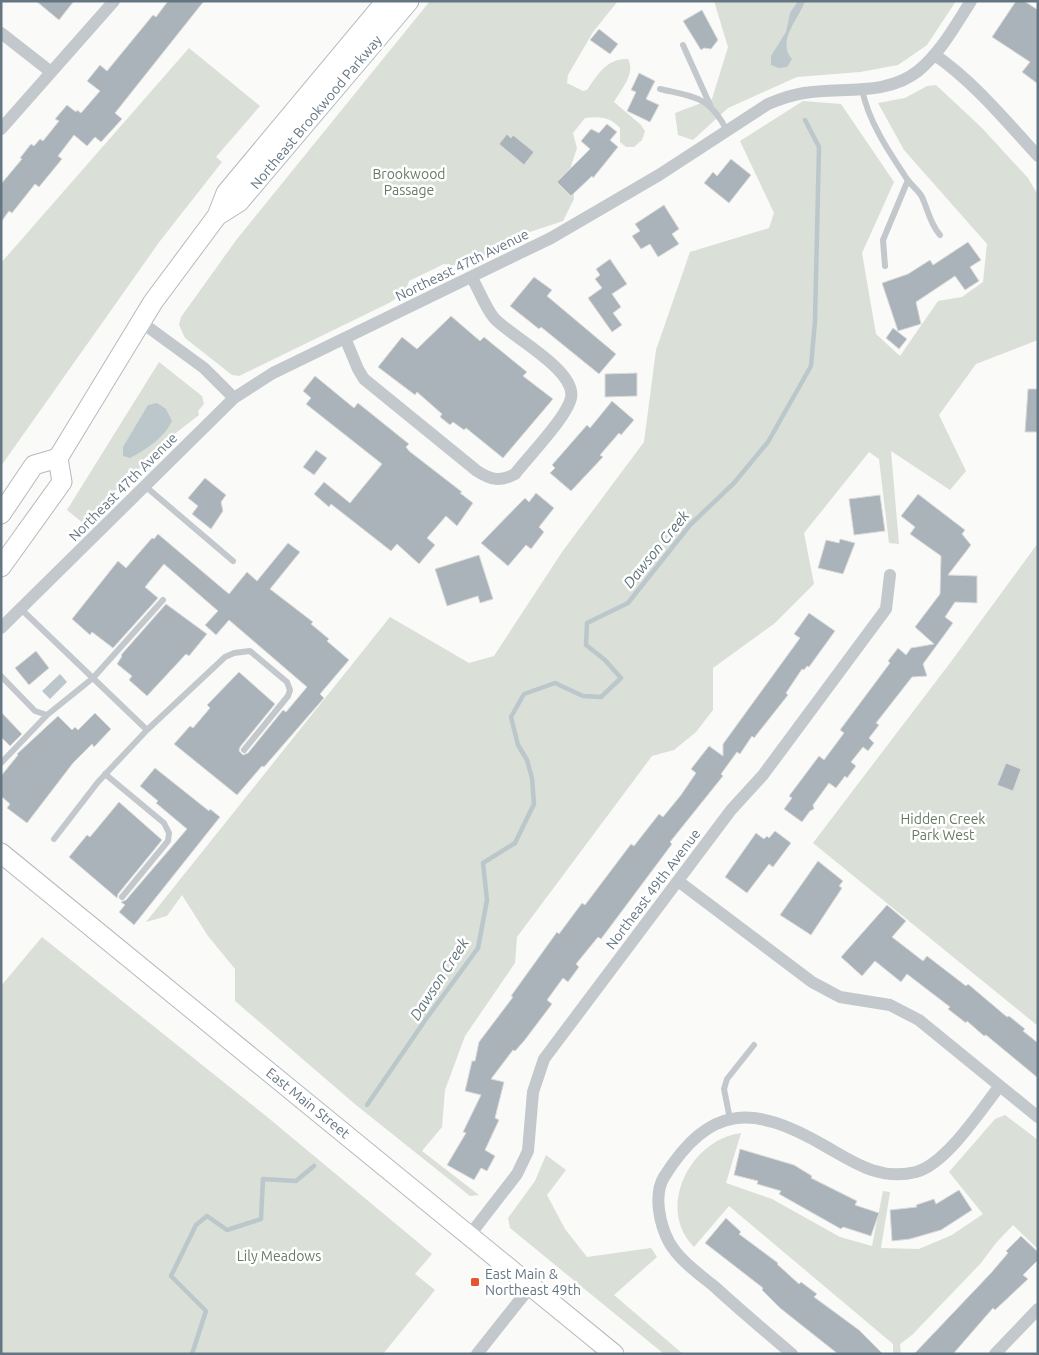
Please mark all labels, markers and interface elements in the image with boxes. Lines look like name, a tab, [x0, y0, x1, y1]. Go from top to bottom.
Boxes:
street label: Northeast Brookwood Parkway	[247, 32, 385, 192]
park label: Brookwood Passage	[372, 166, 446, 198]
street label: Northeast 47th Avenue	[393, 226, 531, 304]
street label: Northeast 47th Avenue	[66, 430, 180, 544]
water label: Dawson Creek	[620, 507, 693, 591]
park label: Hidden Creek Park West	[901, 811, 985, 843]
street label: Northeast 49th Avenue	[603, 826, 703, 952]
water label: Dawson Creek	[406, 935, 472, 1023]
street label: East Main Street	[263, 1064, 353, 1142]
park label: Lily Meadows	[237, 1248, 321, 1264]
place label: East Main & Northeast 49th	[485, 1266, 581, 1298]
marker: East Main & Northeast 49th	[469, 1276, 481, 1288]

